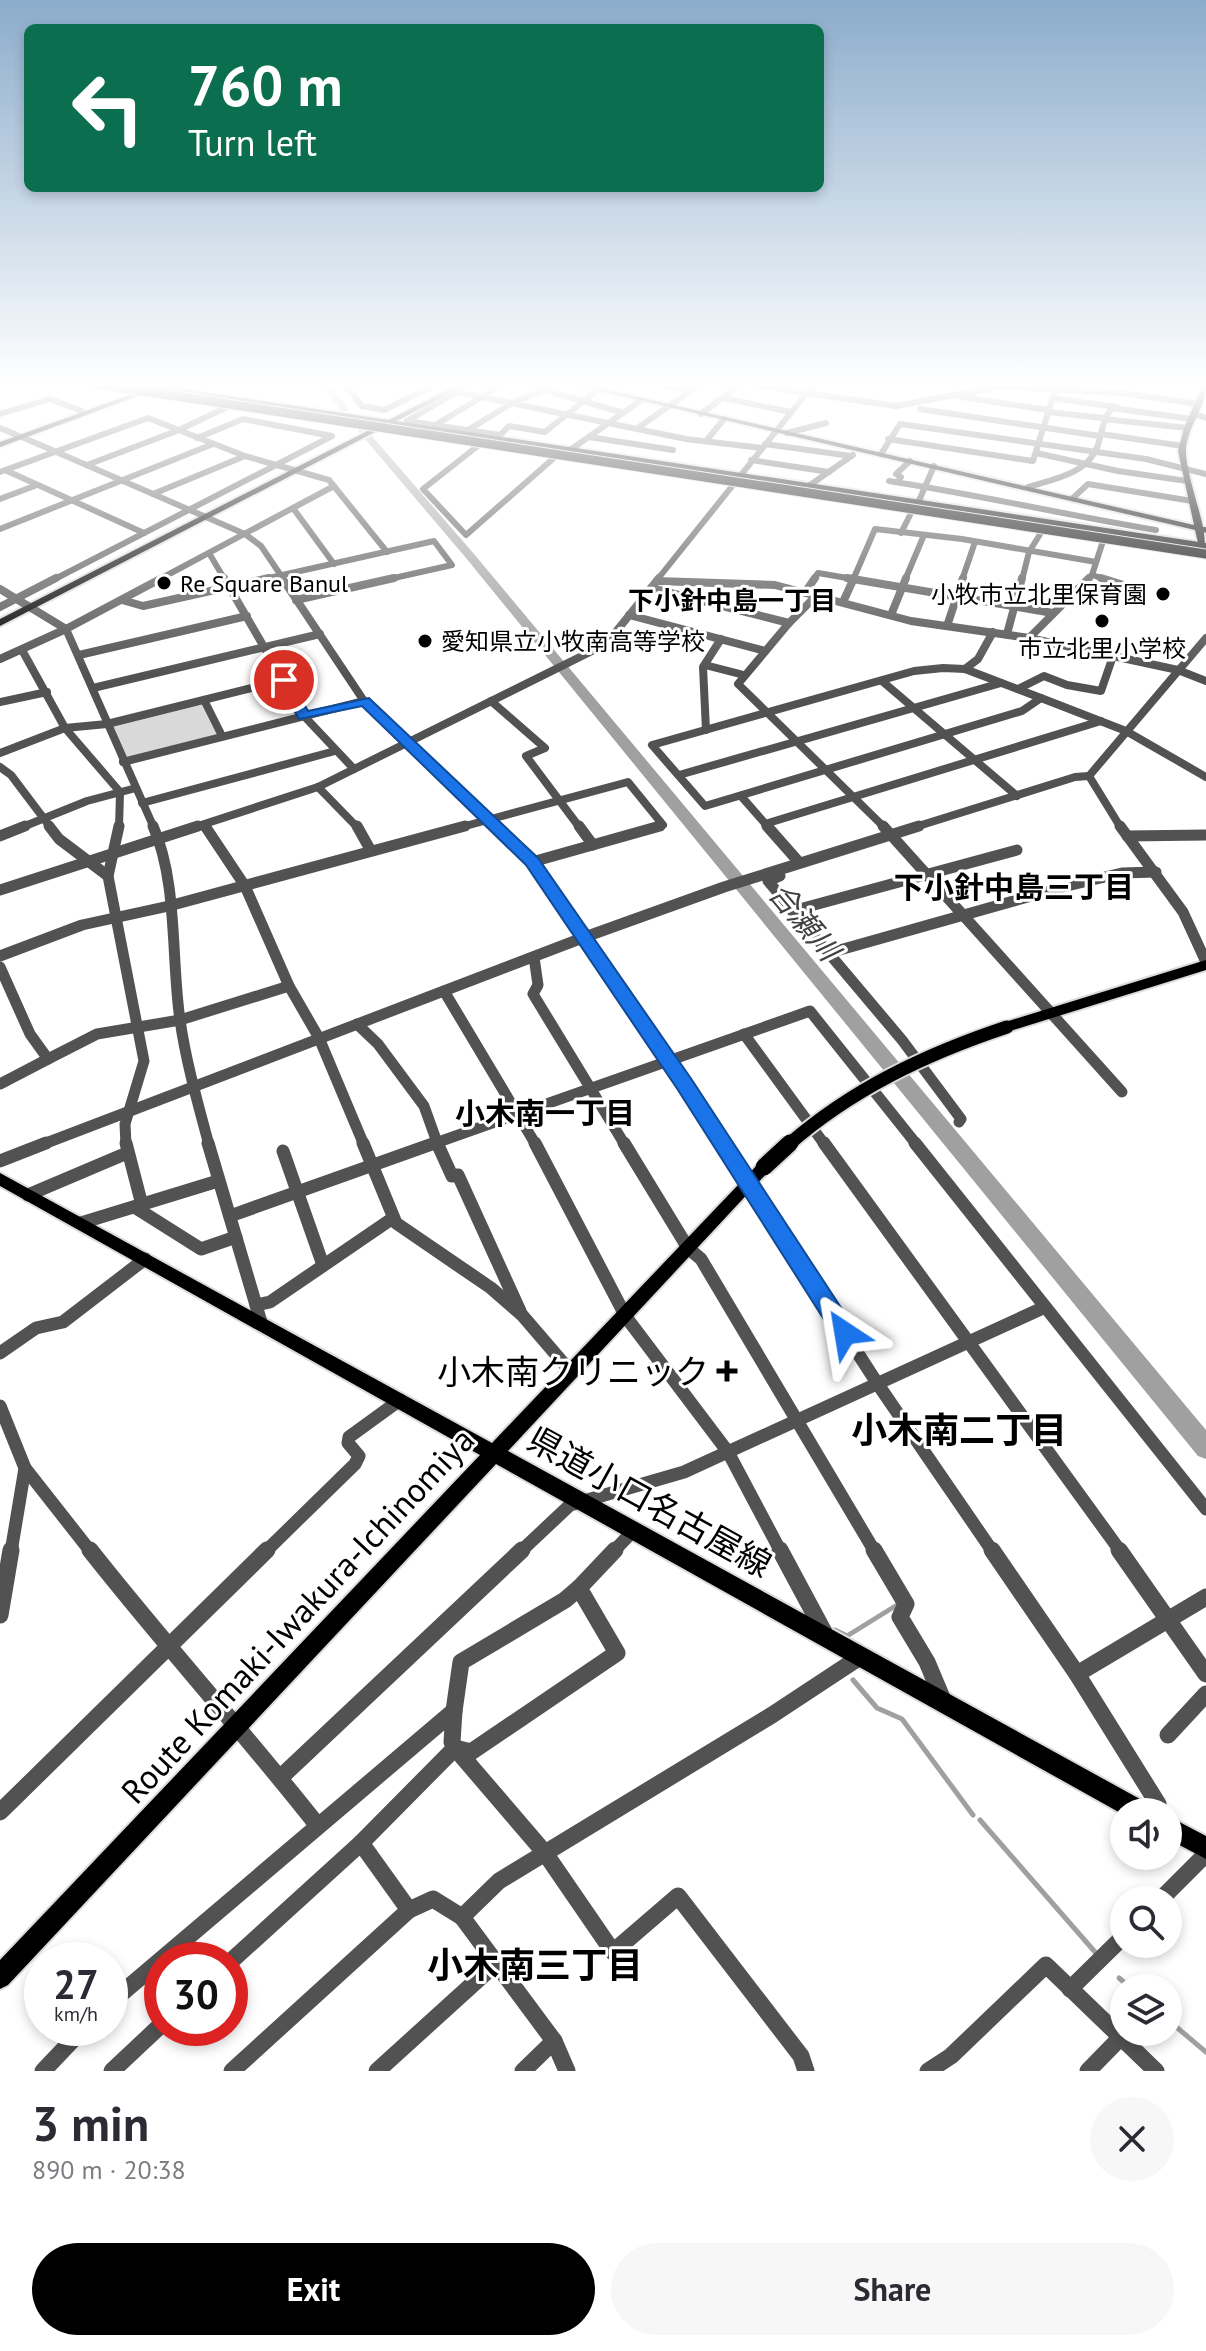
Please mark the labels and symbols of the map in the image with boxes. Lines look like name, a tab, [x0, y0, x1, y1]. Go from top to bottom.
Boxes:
place label: Re Square Banul	[180, 568, 348, 599]
marker: Re Square Banul	[155, 574, 173, 592]
place label: 小牧市立北里保育園	[931, 579, 1147, 610]
district label: 下小針中島一丁目	[628, 584, 836, 617]
marker: 小牧市立北里保育園	[1154, 585, 1172, 603]
marker: 市立北里小学校	[1093, 612, 1111, 630]
place label: 愛知県立小牧南高等学校	[441, 626, 705, 657]
marker: 愛知県立小牧南高等学校	[416, 632, 434, 650]
place label: 市立北里小学校	[1018, 633, 1186, 664]
pin	[250, 646, 318, 714]
district label: 下小針中島三丁目	[894, 867, 1134, 906]
water label: 合瀬川	[761, 874, 851, 970]
district label: 小木南一丁目	[455, 1093, 635, 1132]
position arrow	[803, 1291, 887, 1375]
place label: 小木南クリニック	[437, 1349, 709, 1393]
marker: 小木南クリニック	[716, 1360, 738, 1382]
district label: 小木南二丁目	[851, 1406, 1067, 1453]
street label: 県道小口名古屋線	[520, 1416, 780, 1586]
street label: Route Komaki-Iwakura-Ichinomiya	[111, 1418, 483, 1812]
district label: 小木南三丁目	[427, 1941, 643, 1988]
speed limit sign: 30	[144, 1942, 248, 2046]

